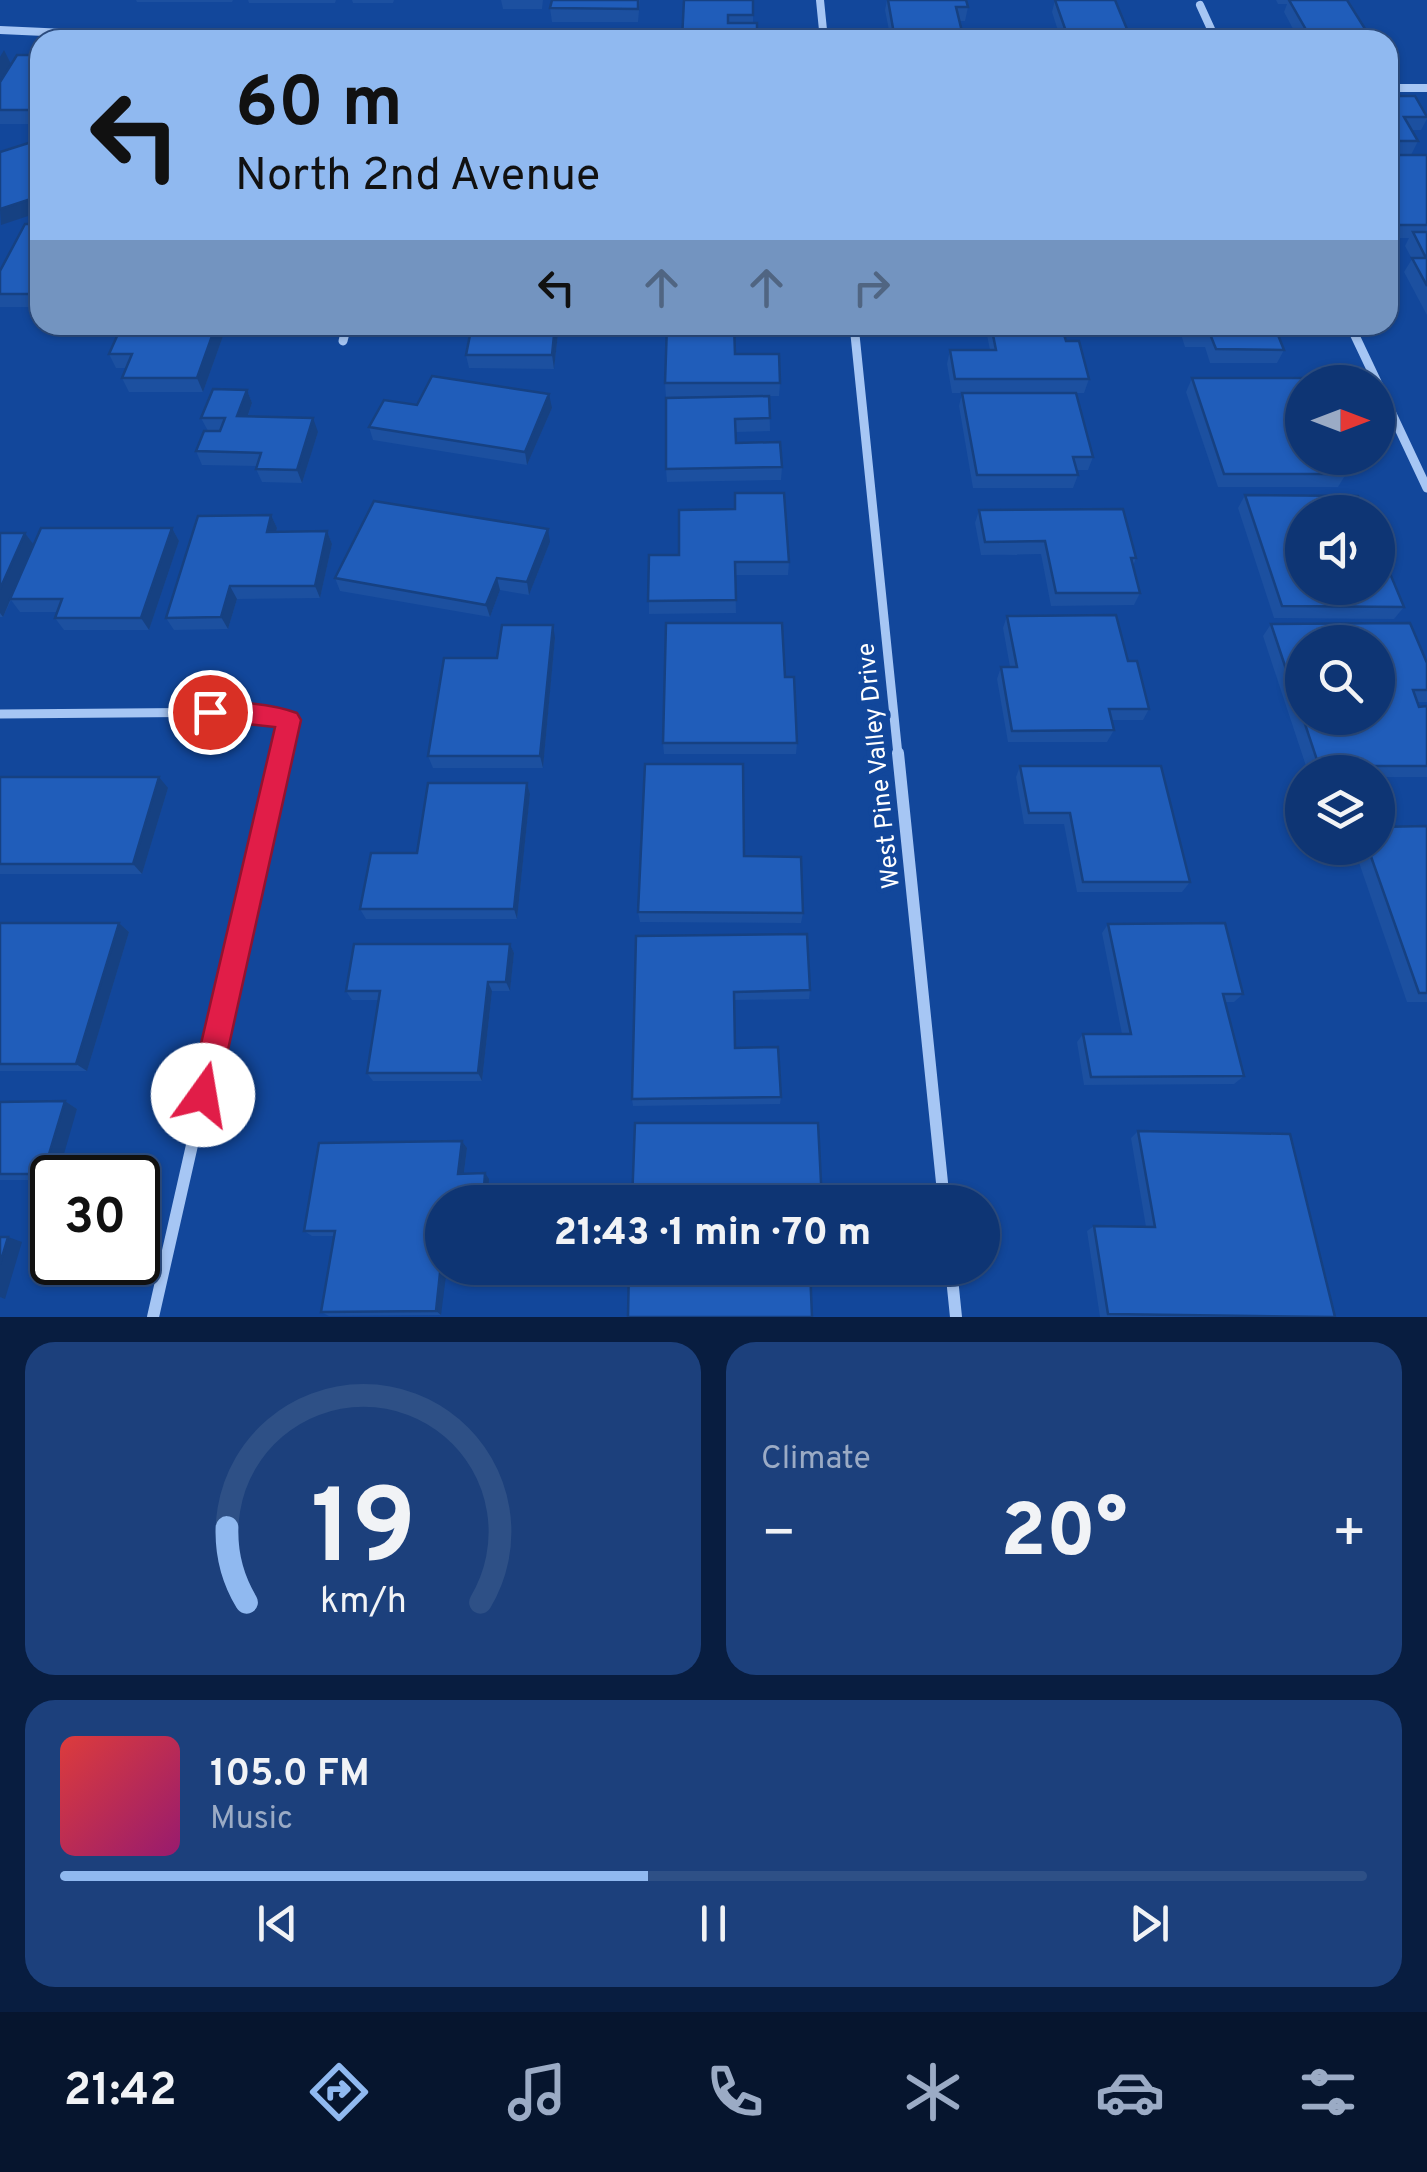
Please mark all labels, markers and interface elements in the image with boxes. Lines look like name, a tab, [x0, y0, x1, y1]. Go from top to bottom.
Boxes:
text: 60 m	[235, 62, 403, 151]
icon: left	[70, 70, 200, 200]
text: North 2nd Avenue	[235, 149, 600, 206]
icon: left	[529, 260, 584, 315]
icon: ahead	[634, 260, 689, 315]
icon: ahead	[739, 260, 794, 315]
icon: right	[844, 260, 899, 315]
north arrow	[1285, 365, 1395, 475]
map controls	[1285, 365, 1395, 865]
button: sound	[1285, 495, 1395, 605]
button: search	[1285, 625, 1395, 735]
street label: West Pine Valley Drive	[851, 641, 909, 890]
pin	[168, 670, 253, 755]
icon: arrive	[183, 685, 238, 740]
button: layers	[1285, 755, 1395, 865]
position arrow	[151, 1043, 255, 1147]
speed limit sign: 30	[30, 1155, 160, 1285]
text: 21:43 · 1 min · 70 m	[554, 1210, 871, 1259]
text: Climate	[761, 1440, 871, 1480]
text: 19	[310, 1468, 416, 1600]
text: 20°	[1001, 1488, 1127, 1583]
text: −	[761, 1501, 796, 1571]
text: +	[1332, 1501, 1367, 1571]
text: km/h	[320, 1580, 406, 1626]
text: 105.0 FM	[210, 1751, 370, 1800]
text: Music	[210, 1800, 293, 1840]
icon: previous	[250, 1896, 305, 1951]
icon: pause	[686, 1896, 741, 1951]
icon: next	[1122, 1896, 1177, 1951]
icon: directions	[304, 2057, 374, 2127]
icon: music	[502, 2057, 572, 2127]
icon: phone	[700, 2057, 770, 2127]
icon: climate	[898, 2057, 968, 2127]
icon: car	[1095, 2057, 1165, 2127]
icon: filters	[1293, 2057, 1363, 2127]
text: 21:42	[64, 2064, 177, 2121]

